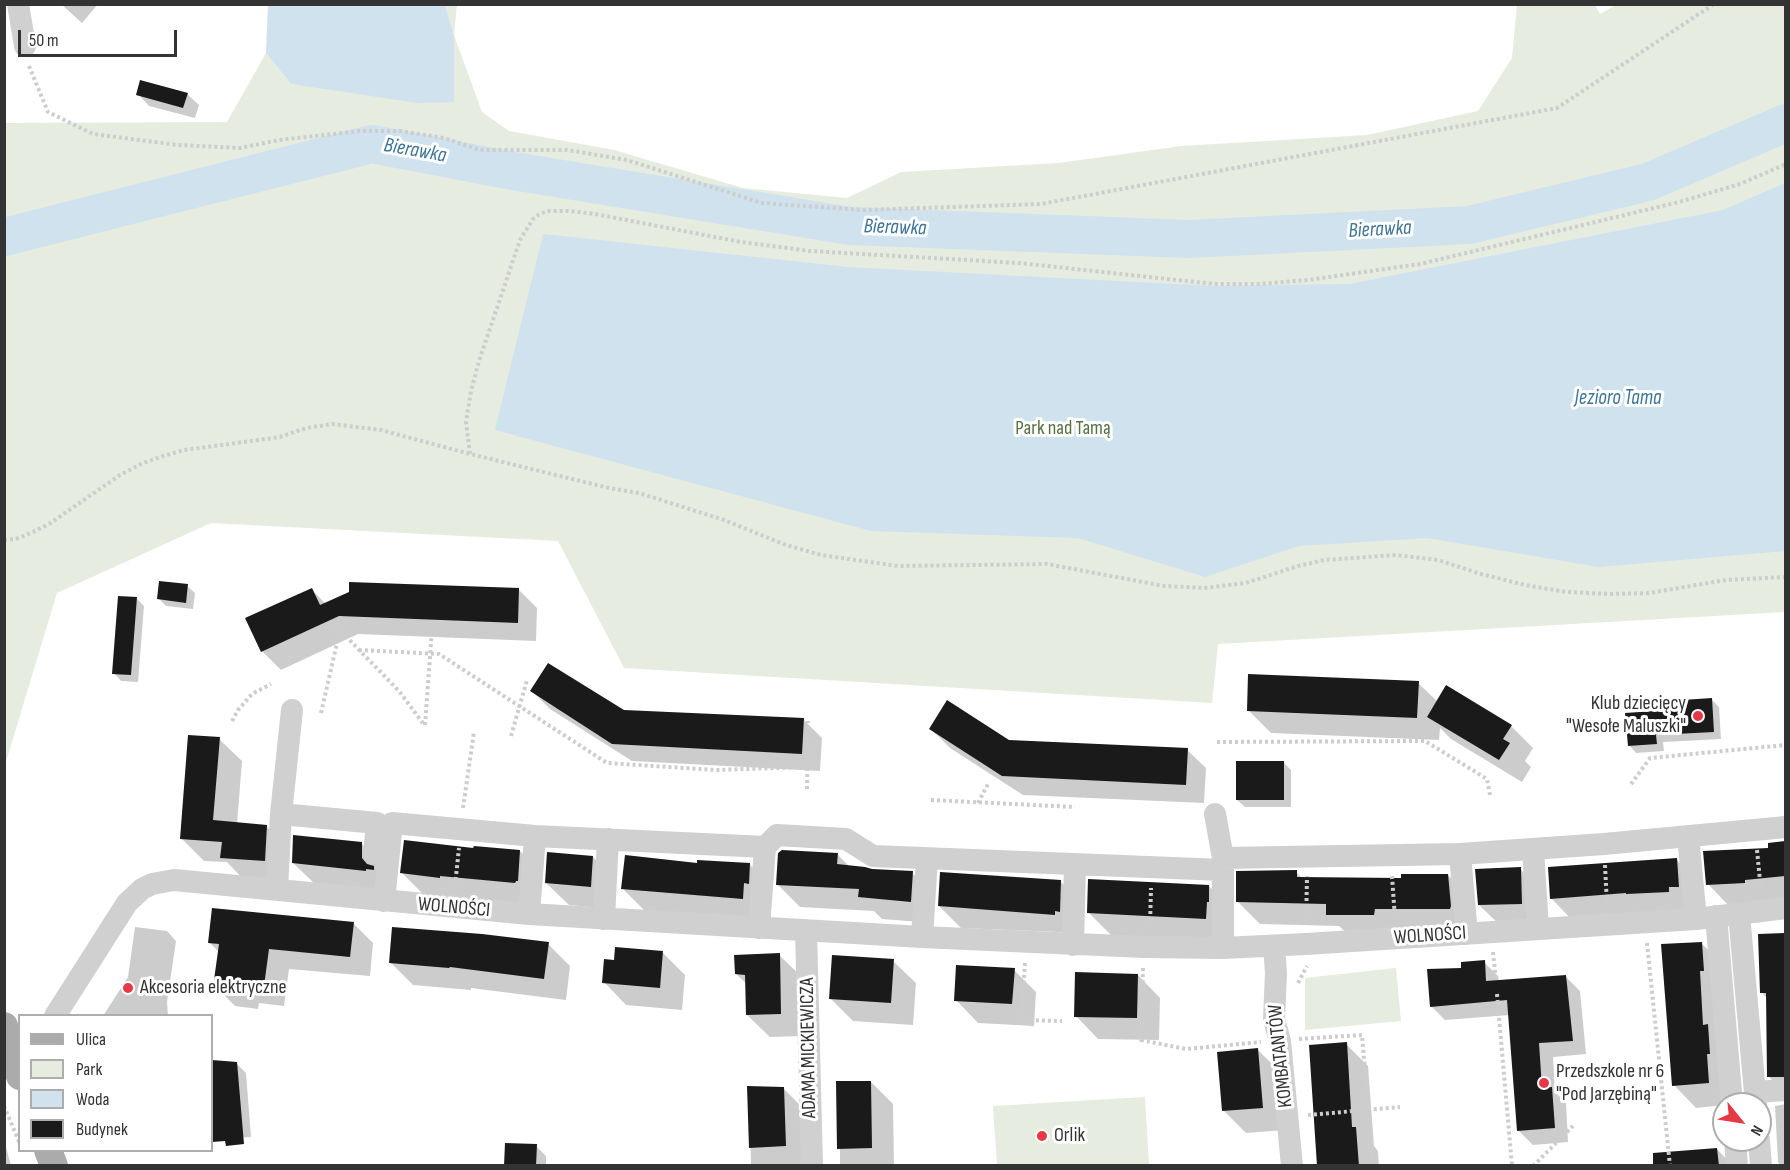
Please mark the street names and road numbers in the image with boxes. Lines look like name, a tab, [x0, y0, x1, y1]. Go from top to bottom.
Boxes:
street label: WOLNOŚCI	[417, 893, 491, 923]
street label: WOLNOŚCI	[1393, 922, 1467, 950]
street label: ADAMA MICKIEWICZA	[796, 977, 822, 1119]
street label: KOMBATANTÓW	[1264, 1003, 1298, 1109]

